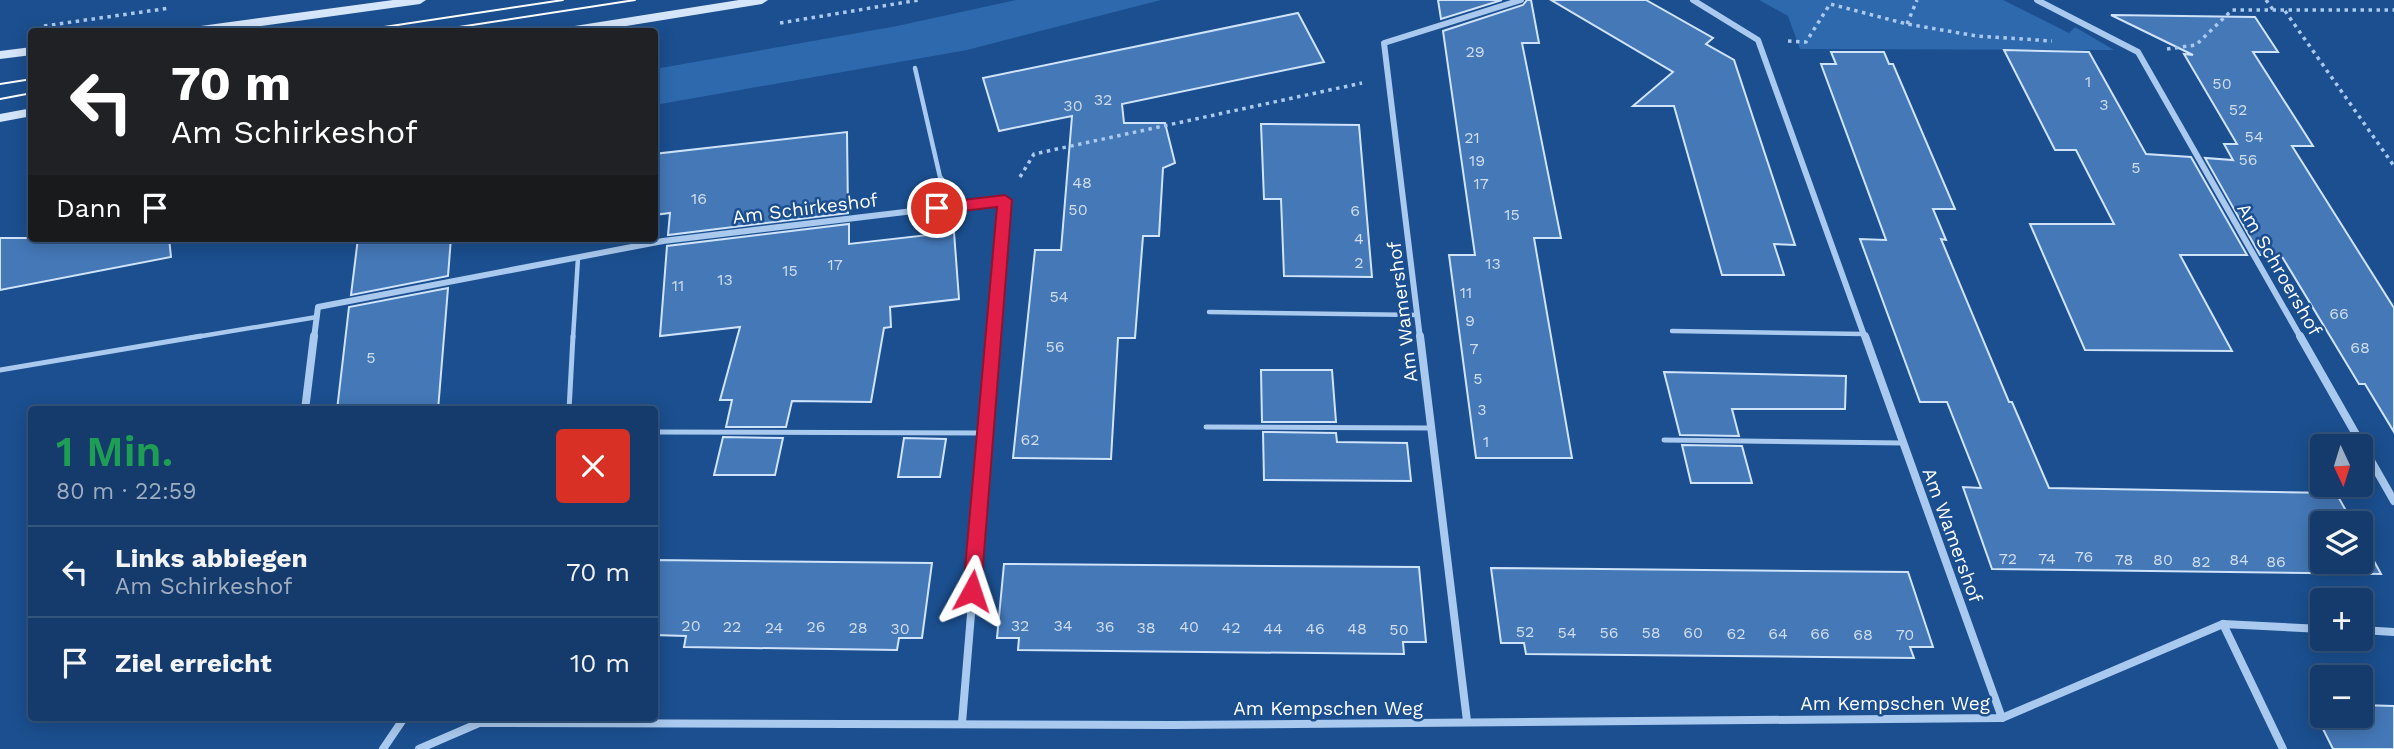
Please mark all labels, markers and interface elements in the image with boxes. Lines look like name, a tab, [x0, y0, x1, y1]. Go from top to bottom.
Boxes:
house number: 29	[1465, 42, 1485, 61]
text: 70 m	[171, 54, 291, 112]
icon: left	[56, 56, 147, 147]
house number: 1	[2085, 72, 2091, 91]
house number: 50	[2212, 74, 2232, 93]
house number: 32	[1094, 90, 1112, 109]
house number: 3	[2099, 95, 2109, 114]
house number: 30	[1063, 96, 1083, 115]
house number: 52	[2229, 100, 2247, 119]
text: Am Schirkeshof	[171, 113, 418, 151]
house number: 54	[2244, 127, 2264, 146]
house number: 21	[1464, 128, 1480, 147]
house number: 56	[2238, 150, 2258, 169]
house number: 19	[1469, 151, 1485, 170]
house number: 5	[2131, 158, 2141, 177]
house number: 48	[1072, 173, 1092, 192]
house number: 17	[1473, 174, 1489, 193]
pin	[907, 178, 967, 238]
street label: Am Schirkeshof	[731, 188, 880, 229]
icon: arrive	[136, 189, 174, 227]
house number: 16	[691, 189, 707, 208]
icon: arrive	[918, 189, 956, 227]
text: Dann	[56, 193, 122, 223]
street label: Am Schroershof	[2232, 199, 2327, 340]
house number: 50	[1068, 200, 1088, 219]
house number: 6	[1350, 201, 1360, 220]
house number: 15	[1504, 205, 1520, 224]
house number: 4	[1354, 229, 1364, 248]
street label: Am Wamershof	[1382, 240, 1423, 384]
house number: 2	[1354, 253, 1364, 272]
house number: 13	[1485, 254, 1501, 273]
house number: 17	[827, 255, 843, 274]
house number: 15	[782, 261, 798, 280]
house number: 13	[717, 270, 733, 289]
house number: 11	[672, 276, 684, 295]
house number: 11	[1460, 283, 1472, 302]
house number: 54	[1049, 287, 1069, 306]
house number: 66	[2329, 304, 2349, 323]
house number: 9	[1465, 311, 1475, 330]
house number: 56	[1045, 337, 1065, 356]
house number: 68	[2350, 338, 2370, 357]
house number: 7	[1470, 339, 1479, 358]
house number: 5	[366, 348, 376, 367]
house number: 5	[1473, 369, 1483, 388]
house number: 3	[1477, 400, 1487, 419]
text: 1 Min.	[56, 427, 173, 476]
button: close	[556, 429, 630, 503]
house number: 62	[1020, 430, 1040, 449]
house number: 1	[1483, 432, 1489, 451]
north arrow	[2310, 434, 2373, 497]
map controls	[2310, 434, 2373, 728]
street label: Am Wamershof	[1917, 465, 1988, 606]
text: 80 m · 22:59	[56, 478, 196, 505]
button: layers	[2310, 511, 2373, 574]
text: Links abbiegen	[115, 543, 308, 573]
house number: 76	[2075, 547, 2093, 566]
house number: 72	[1999, 549, 2017, 568]
house number: 74	[2038, 549, 2056, 568]
house number: 78	[2115, 550, 2133, 569]
house number: 80	[2153, 550, 2173, 569]
house number: 84	[2229, 550, 2249, 569]
house number: 82	[2191, 552, 2211, 571]
house number: 86	[2266, 552, 2286, 571]
icon: left	[56, 553, 94, 591]
position arrow	[935, 554, 1009, 628]
text: 70 m	[566, 557, 630, 587]
text: Am Schirkeshof	[115, 573, 292, 600]
button: +	[2310, 588, 2373, 651]
house number: 20	[681, 616, 701, 635]
house number: 32	[1011, 616, 1029, 635]
house number: 34	[1053, 616, 1073, 635]
house number: 22	[723, 617, 741, 636]
house number: 26	[806, 617, 826, 636]
house number: 36	[1095, 617, 1115, 636]
house number: 40	[1179, 617, 1199, 636]
house number: 24	[765, 618, 784, 637]
house number: 28	[848, 618, 868, 637]
house number: 38	[1136, 618, 1156, 637]
house number: 42	[1221, 618, 1241, 637]
house number: 30	[890, 619, 910, 638]
house number: 44	[1263, 619, 1283, 638]
house number: 46	[1305, 619, 1325, 638]
house number: 48	[1347, 619, 1367, 638]
house number: 50	[1389, 620, 1409, 639]
house number: 52	[1516, 622, 1534, 641]
house number: 54	[1557, 623, 1577, 642]
house number: 56	[1599, 623, 1619, 642]
house number: 58	[1641, 623, 1661, 642]
house number: 60	[1683, 623, 1703, 642]
house number: 62	[1726, 624, 1746, 643]
house number: 64	[1768, 624, 1788, 643]
house number: 66	[1810, 624, 1830, 643]
house number: 68	[1853, 625, 1873, 644]
house number: 70	[1896, 625, 1914, 644]
icon: arrive	[56, 644, 94, 682]
text: Ziel erreicht	[115, 648, 272, 678]
text: 10 m	[570, 648, 630, 678]
button: −	[2310, 665, 2373, 728]
street label: Am Kempschen Weg	[1800, 692, 1991, 715]
street label: Am Kempschen Weg	[1233, 697, 1424, 720]

